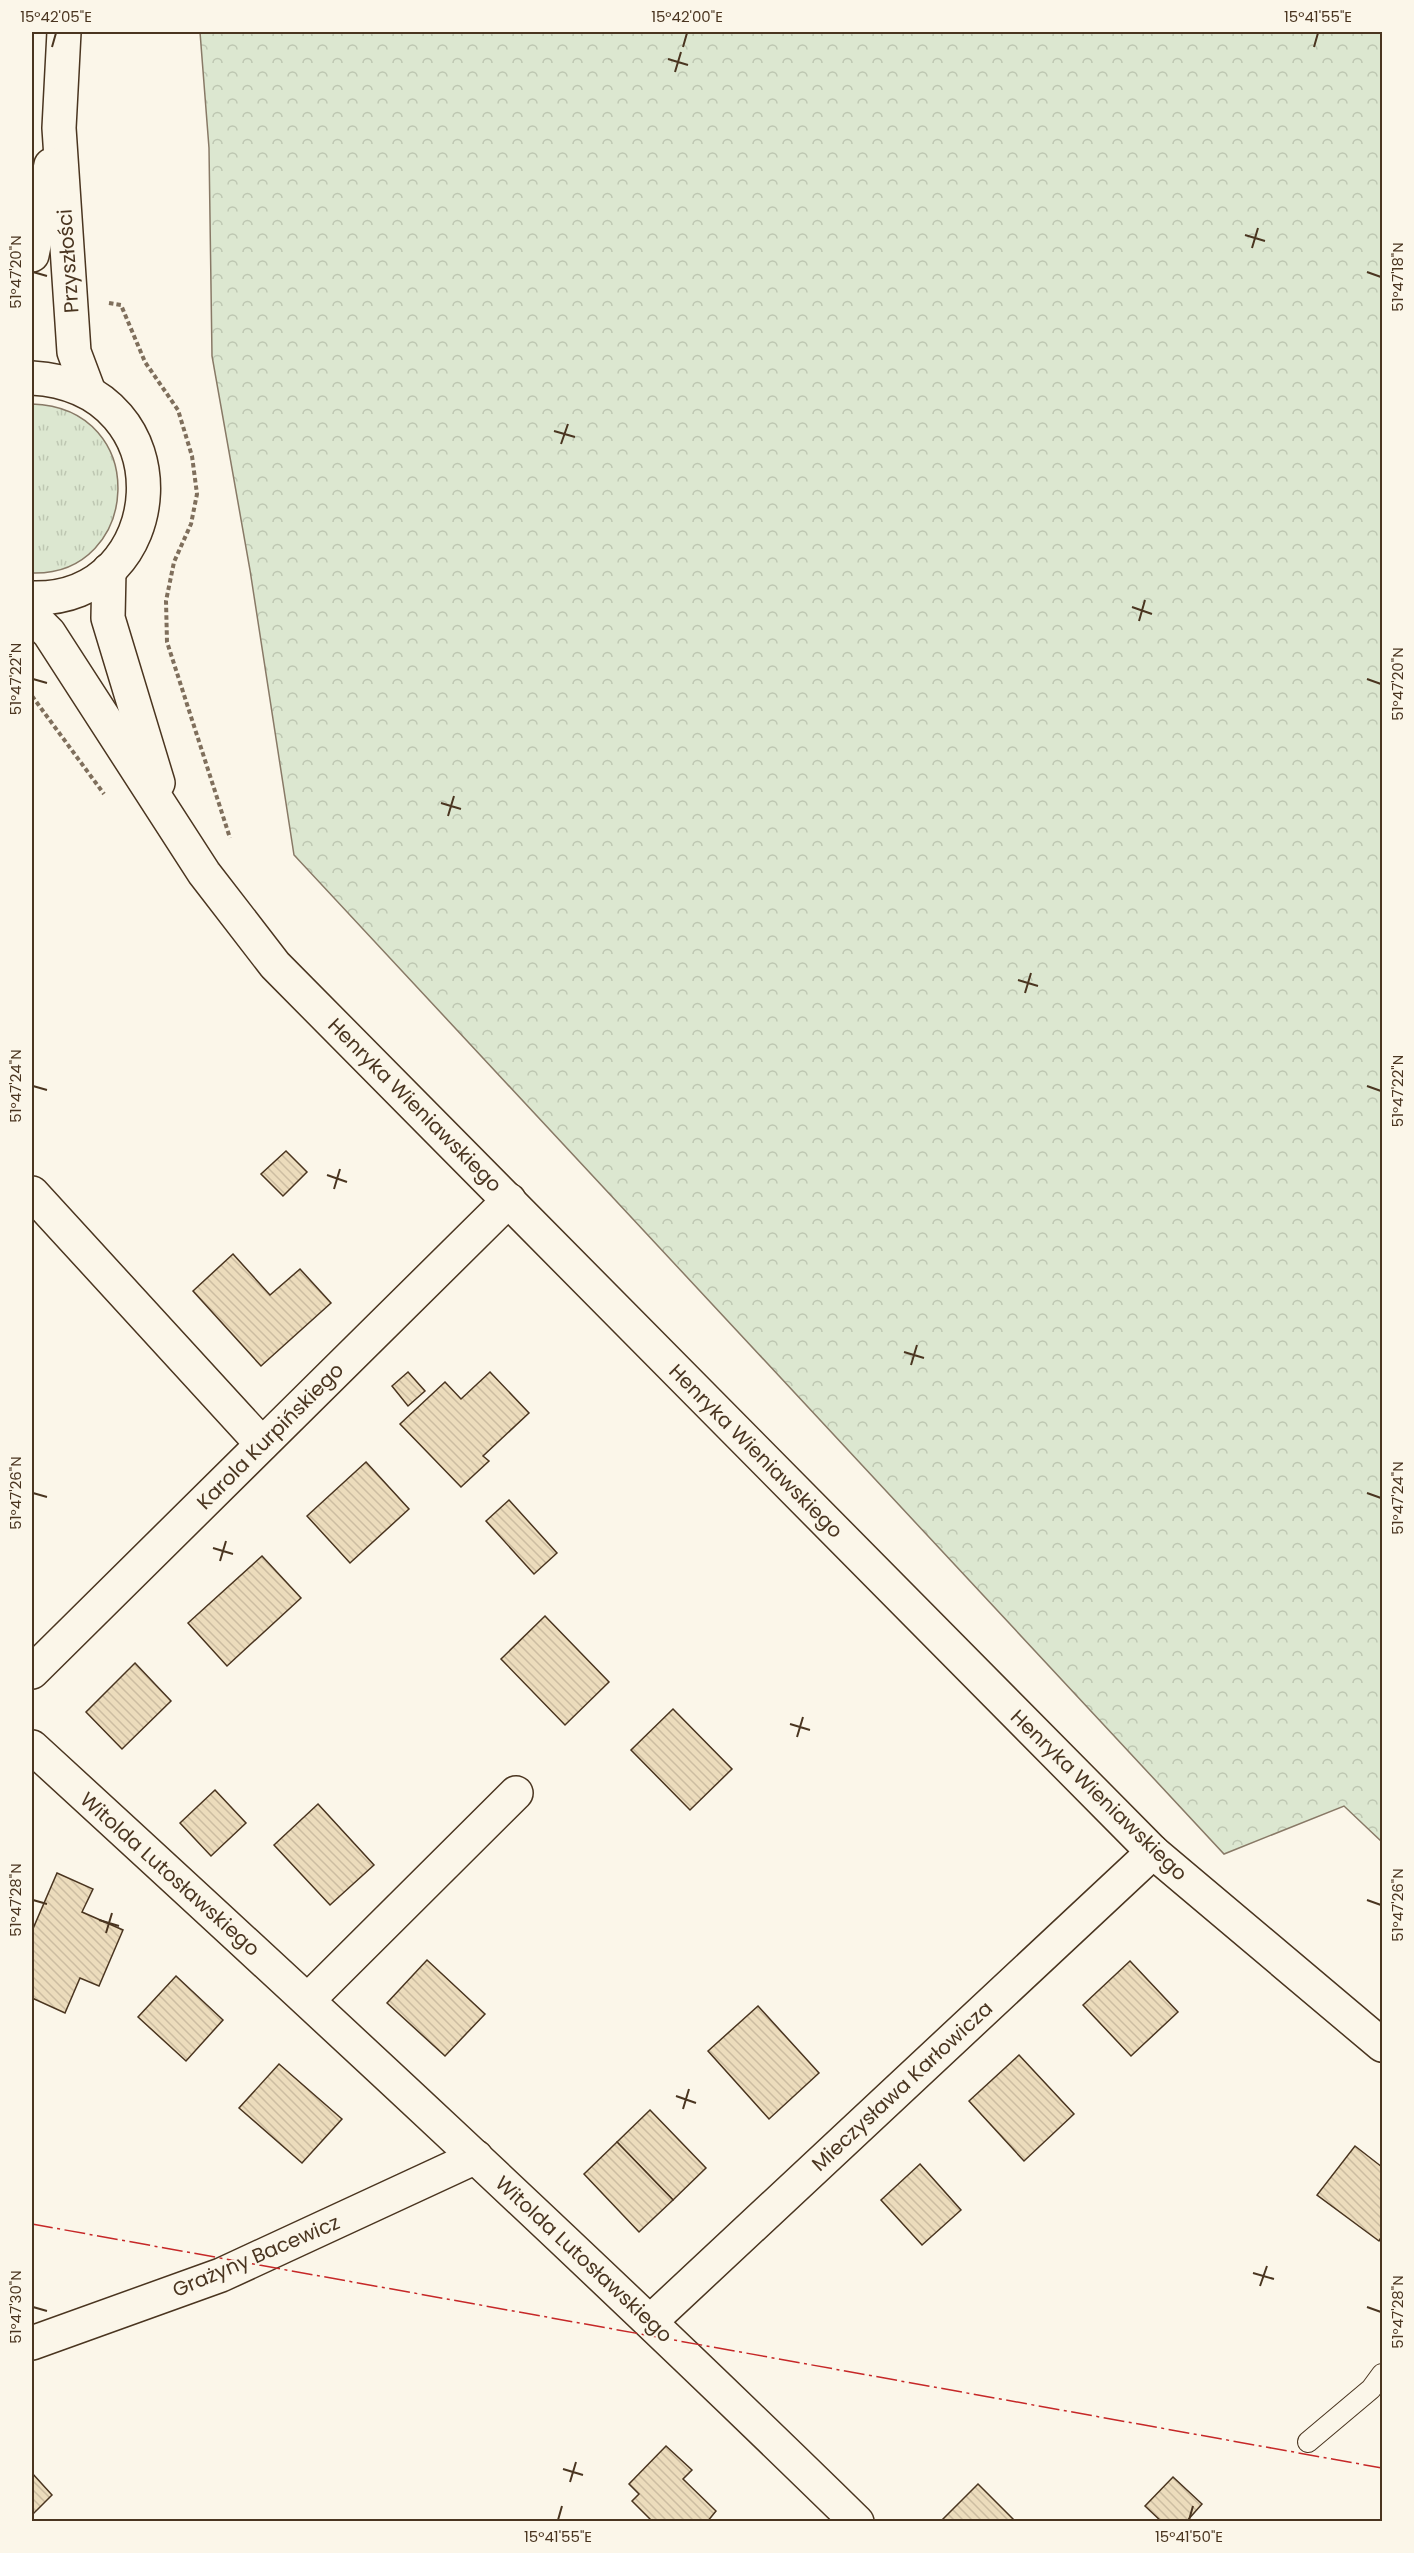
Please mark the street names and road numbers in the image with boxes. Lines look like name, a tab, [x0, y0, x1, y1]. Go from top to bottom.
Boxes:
street label: Przyszłości	[50, 208, 86, 314]
street label: Henryka Wieniawskiego	[322, 1012, 508, 1198]
street label: Karola Kurpińskiego	[190, 1356, 350, 1516]
street label: Henryka Wieniawskiego	[663, 1358, 849, 1544]
street label: Henryka Wieniawskiego	[1004, 1703, 1194, 1887]
street label: Witolda Lutosławskiego	[74, 1786, 266, 1962]
street label: Mieczysława Karłowicza	[805, 1995, 999, 2177]
street label: Witolda Lutosławskiego	[489, 2169, 679, 2349]
street label: Grażyny Bacewicz	[168, 2208, 344, 2304]

